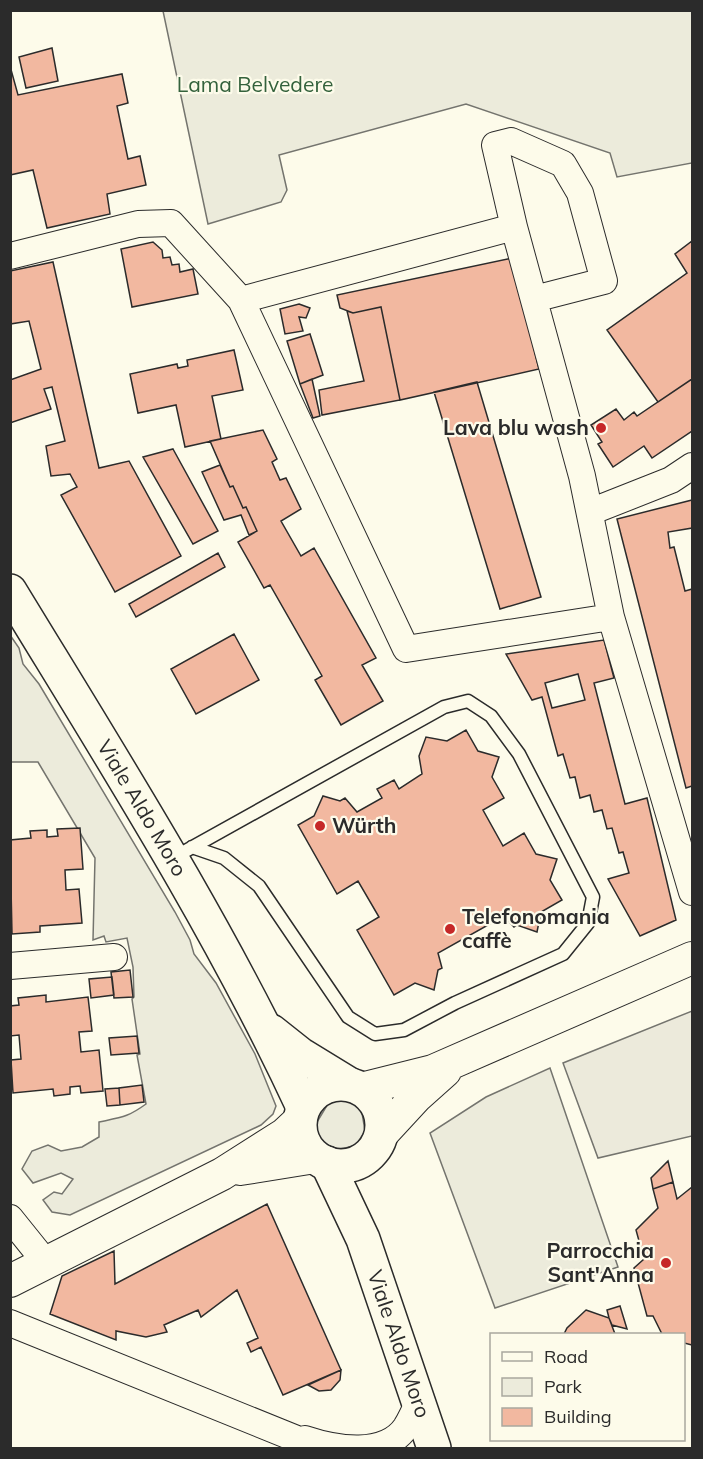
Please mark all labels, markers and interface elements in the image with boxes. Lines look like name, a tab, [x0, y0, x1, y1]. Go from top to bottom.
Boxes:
park label: Lama Belvedere	[177, 71, 333, 97]
place label: Lava blu wash	[443, 414, 589, 440]
marker: Lava blu wash	[594, 421, 608, 435]
street label: Viale Aldo Moro	[92, 735, 193, 881]
place label: Würth	[332, 812, 396, 838]
marker: Würth	[313, 819, 327, 833]
place label: Telefonomania caffè	[462, 903, 610, 953]
marker: Telefonomania caffè	[443, 922, 457, 936]
place label: Parrocchia Sant'Anna	[547, 1237, 654, 1287]
marker: Parrocchia Sant'Anna	[659, 1256, 673, 1270]
street label: Viale Aldo Moro	[363, 1266, 437, 1421]
legend	[490, 1333, 685, 1441]
text: Road	[544, 1345, 588, 1368]
text: Park	[544, 1375, 583, 1398]
text: Building	[544, 1405, 612, 1428]

